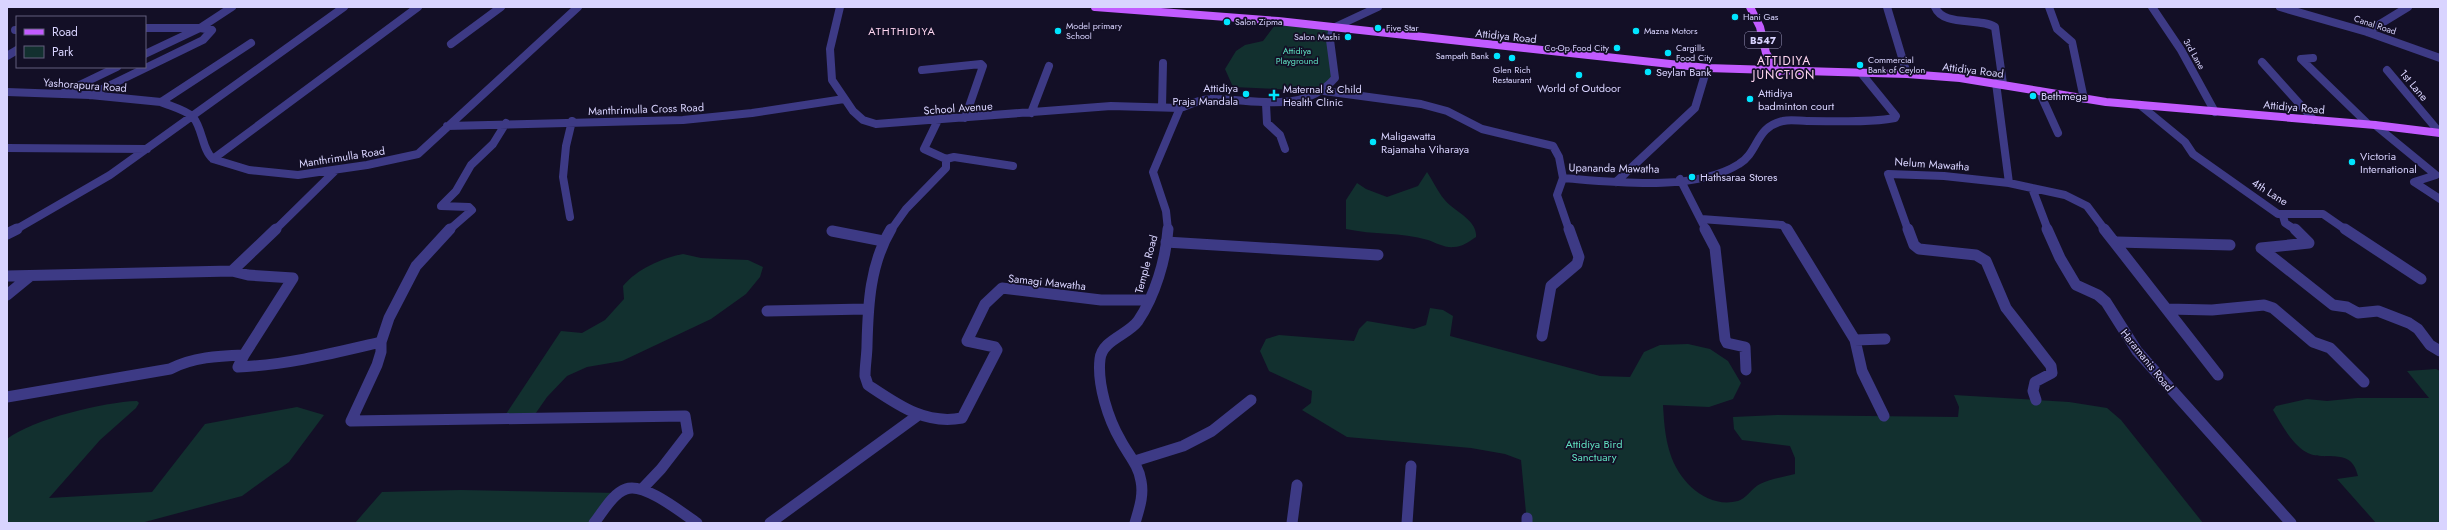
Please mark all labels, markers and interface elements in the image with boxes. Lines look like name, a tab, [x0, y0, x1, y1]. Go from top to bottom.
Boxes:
place label: Hani Gas	[1743, 10, 1779, 23]
marker: Hani Gas	[1730, 12, 1740, 22]
street label: Canal Road	[2352, 12, 2398, 37]
place label: Salon Zipma	[1235, 15, 1282, 28]
legend	[16, 16, 146, 68]
marker: Salon Zipma	[1222, 17, 1232, 27]
place label: Model primary School	[1066, 19, 1122, 42]
place label: Five Star	[1386, 21, 1419, 34]
text: Road	[52, 23, 78, 41]
district label: ATHTHIDIYA	[868, 23, 936, 39]
marker: Five Star	[1373, 23, 1383, 33]
place label: Mazna Motors	[1644, 24, 1698, 37]
street label: Attidiya Road	[1474, 25, 1538, 47]
marker: Model primary School	[1053, 26, 1063, 36]
marker: Mazna Motors	[1631, 26, 1641, 36]
place label: Salon Mashi	[1294, 30, 1340, 43]
marker: Salon Mashi	[1343, 32, 1353, 42]
road number: B547	[1745, 32, 1781, 48]
street label: 3rd Lane	[2180, 36, 2209, 72]
place label: Co-Op Food City	[1545, 41, 1609, 54]
place label: Cargills Food City	[1676, 41, 1713, 64]
text: Park	[52, 43, 74, 61]
marker: Co-Op Food City	[1612, 43, 1622, 53]
park label: Attidiya Playground	[1276, 44, 1318, 67]
marker: Cargills Food City	[1663, 48, 1673, 58]
place label: Sampath Bank	[1436, 49, 1489, 62]
marker: Sampath Bank	[1492, 51, 1502, 61]
district label: ATTIDIYA JUNCTION	[1751, 52, 1815, 84]
marker: Glen Rich Restaurant	[1507, 53, 1517, 63]
place label: Commercial Bank of Ceylon	[1868, 53, 1926, 76]
street label: Attidiya Road	[1941, 58, 2005, 82]
marker: Commercial Bank of Ceylon	[1855, 60, 1865, 70]
place label: Glen Rich Restaurant	[1493, 63, 1532, 86]
place label: Seylan Bank	[1656, 64, 1711, 80]
street label: 1st Lane	[2396, 66, 2432, 105]
marker: Seylan Bank	[1643, 67, 1653, 77]
marker: World of Outdoor	[1574, 70, 1584, 80]
street label: Yashorapura Road	[43, 74, 127, 96]
place label: Attidiya Praja Mandala	[1172, 80, 1238, 109]
place label: World of Outdoor	[1537, 80, 1621, 96]
place label: Maternal & Child Health Clinic	[1283, 81, 1362, 110]
place label: Attidiya badminton court	[1758, 85, 1835, 114]
place label: Bethmega	[2041, 88, 2087, 104]
marker: Attidiya Praja Mandala	[1241, 89, 1251, 99]
marker: Maternal & Child Health Clinic	[1268, 89, 1280, 101]
marker: Bethmega	[2028, 91, 2038, 101]
marker: Attidiya badminton court	[1745, 94, 1755, 104]
street label: Attidiya Road	[2263, 96, 2325, 118]
street label: School Avenue	[923, 98, 993, 118]
street label: Manthrimulla Cross Road	[588, 99, 704, 119]
place label: Maligawatta Rajamaha Viharaya	[1381, 128, 1469, 157]
marker: Maligawatta Rajamaha Viharaya	[1368, 137, 1378, 147]
street label: Manthrimulla Road	[298, 142, 386, 172]
place label: Victoria International	[2360, 148, 2417, 177]
street label: Nelum Mawatha	[1894, 153, 1970, 175]
marker: Victoria International	[2347, 157, 2357, 167]
street label: Upananda Mawatha	[1568, 159, 1660, 177]
place label: Hathsaraa Stores	[1700, 169, 1778, 185]
marker: Hathsaraa Stores	[1687, 172, 1697, 182]
street label: 4th Lane	[2249, 175, 2291, 210]
street label: Temple Road	[1131, 233, 1161, 295]
street label: Samagi Mawatha	[1007, 270, 1087, 294]
street label: Haramanis Road	[2117, 325, 2177, 395]
park label: Attidiya Bird Sanctuary	[1565, 436, 1623, 465]

